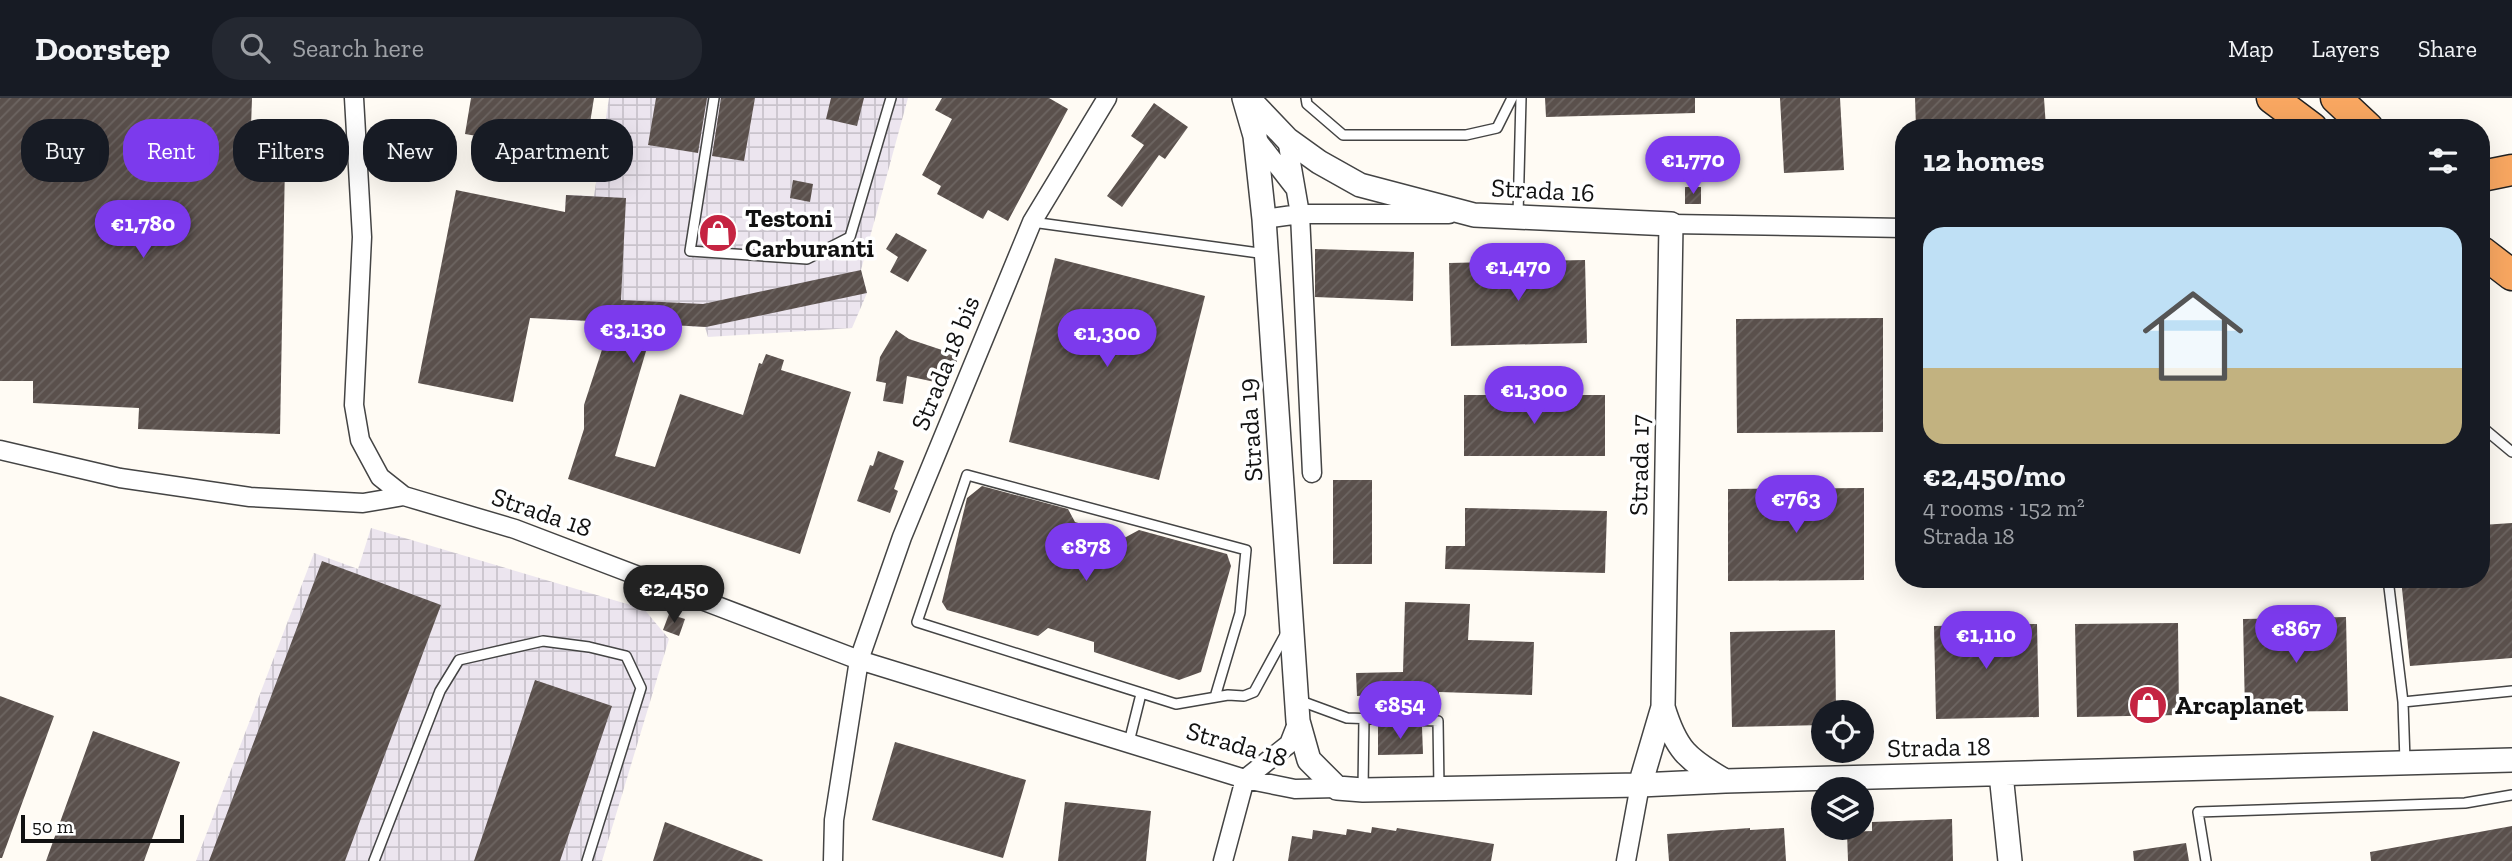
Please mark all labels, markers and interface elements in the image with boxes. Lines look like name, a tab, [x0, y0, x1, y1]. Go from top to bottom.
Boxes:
search box	[212, 17, 702, 80]
text: Doorstep	[35, 29, 170, 68]
icon: search	[236, 29, 274, 67]
text: Search here	[292, 32, 424, 64]
text: Map	[2228, 34, 2274, 63]
text: Layers	[2312, 34, 2380, 63]
text: Share	[2418, 34, 2477, 63]
chip: Buy	[21, 119, 109, 182]
chip: Rent	[123, 119, 219, 182]
chip: Filters	[233, 119, 349, 182]
chip: New	[363, 119, 457, 182]
chip: Apartment	[471, 119, 633, 182]
pin: €1,770	[1636, 136, 1750, 196]
icon: filters	[2424, 142, 2462, 180]
text: 12 homes	[1923, 143, 2045, 179]
text: €1,770	[1661, 145, 1725, 173]
street label: Strada 16	[1490, 171, 1596, 209]
pin: €1,780	[86, 200, 200, 260]
place label: Testoni Carburanti	[745, 202, 874, 264]
text: €1,780	[111, 209, 175, 237]
shop icon: Testoni Carburanti	[697, 212, 739, 254]
pin: €1,470	[1461, 244, 1575, 303]
text: €1,470	[1485, 252, 1551, 280]
icon: home	[2130, 273, 2256, 399]
street label: Strada 18 bis	[904, 291, 986, 435]
pin: €3,130	[576, 306, 690, 365]
pin: €1,300	[1050, 310, 1164, 369]
text: €3,130	[600, 314, 666, 342]
text: €1,300	[1074, 318, 1140, 346]
pin: €1,300	[1477, 366, 1591, 426]
text: €1,300	[1501, 375, 1567, 403]
street label: Strada 19	[1230, 377, 1270, 483]
street label: Strada 17	[1622, 414, 1656, 516]
text: €2,450/mo	[1923, 458, 2066, 494]
pin: €763	[1755, 476, 1837, 535]
street label: Strada 18	[488, 480, 596, 544]
text: €763	[1771, 484, 1821, 512]
text: 4 rooms · 152 m²	[1923, 494, 2085, 522]
text: Strada 18	[1923, 522, 2015, 550]
pin: €878	[1045, 524, 1127, 583]
text: €878	[1061, 532, 1111, 560]
pin: €2,450	[617, 566, 731, 625]
text: €2,450	[639, 574, 709, 602]
pin: €867	[2255, 606, 2337, 665]
pin: €1,110	[1929, 612, 2043, 671]
text: €867	[2271, 614, 2321, 642]
text: €1,110	[1956, 620, 2016, 648]
pin: €854	[1359, 682, 1441, 741]
shop icon: Arcaplanet	[2127, 684, 2169, 726]
place label: Arcaplanet	[2175, 689, 2304, 721]
text: €854	[1374, 690, 1426, 718]
map controls	[1811, 700, 1874, 840]
button: locate	[1811, 700, 1874, 763]
street label: Strada 18	[1183, 714, 1291, 774]
street label: Strada 18	[1887, 730, 1991, 764]
button: layers	[1811, 777, 1874, 840]
scale bar	[21, 812, 184, 844]
text: 50 m	[32, 815, 73, 838]

